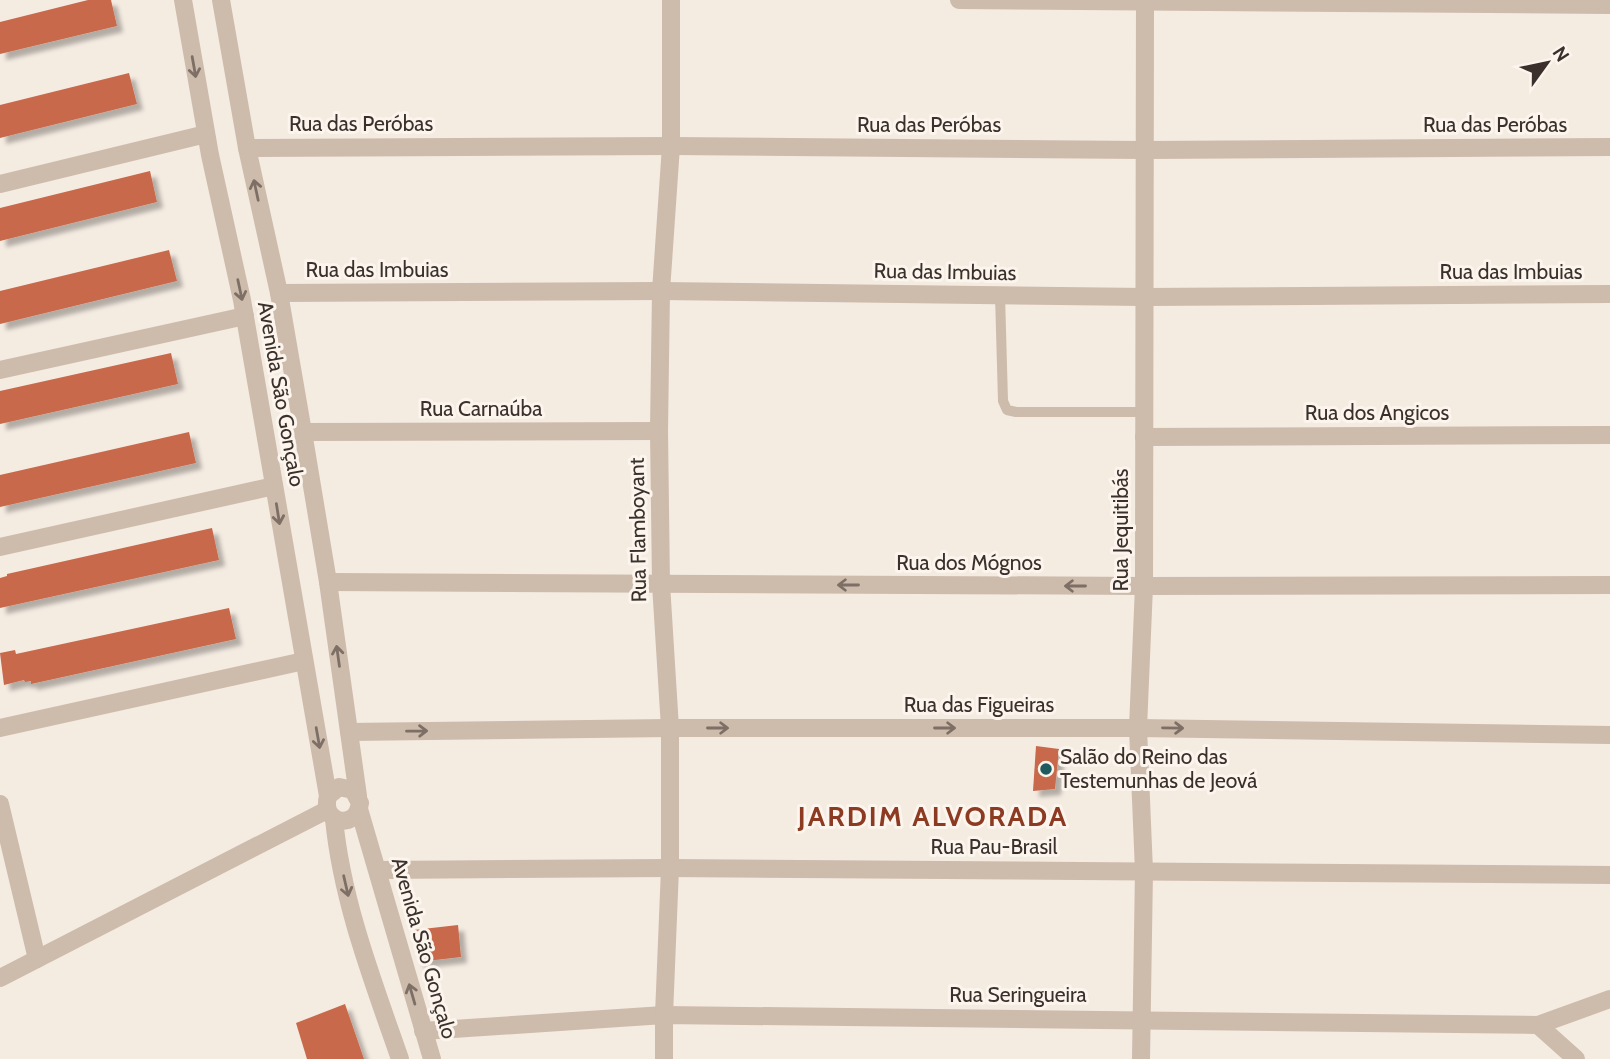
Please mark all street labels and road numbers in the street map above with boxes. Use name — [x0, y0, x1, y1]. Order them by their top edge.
street label: Rua das Peróbas — [289, 111, 433, 136]
street label: Rua das Peróbas — [857, 112, 1001, 137]
street label: Rua das Peróbas — [1423, 112, 1567, 137]
street label: Rua das Imbuias — [306, 257, 449, 282]
street label: Rua das Imbuias — [873, 258, 1017, 285]
street label: Rua das Imbuias — [1440, 259, 1583, 284]
street label: Avenida São Gonçalo — [253, 299, 310, 489]
street label: Rua Carnaúba — [420, 396, 542, 421]
street label: Rua dos Angicos — [1305, 400, 1450, 425]
street label: Rua Flamboyant — [624, 457, 651, 603]
street label: Rua Jequitibás — [1108, 468, 1133, 592]
street label: Rua dos Mógnos — [896, 550, 1042, 575]
street label: Rua das Figueiras — [904, 692, 1055, 717]
street label: Rua Pau-Brasil — [930, 834, 1058, 859]
street label: Avenida São Gonçalo — [387, 854, 462, 1042]
street label: Rua Seringueira — [949, 982, 1087, 1007]

